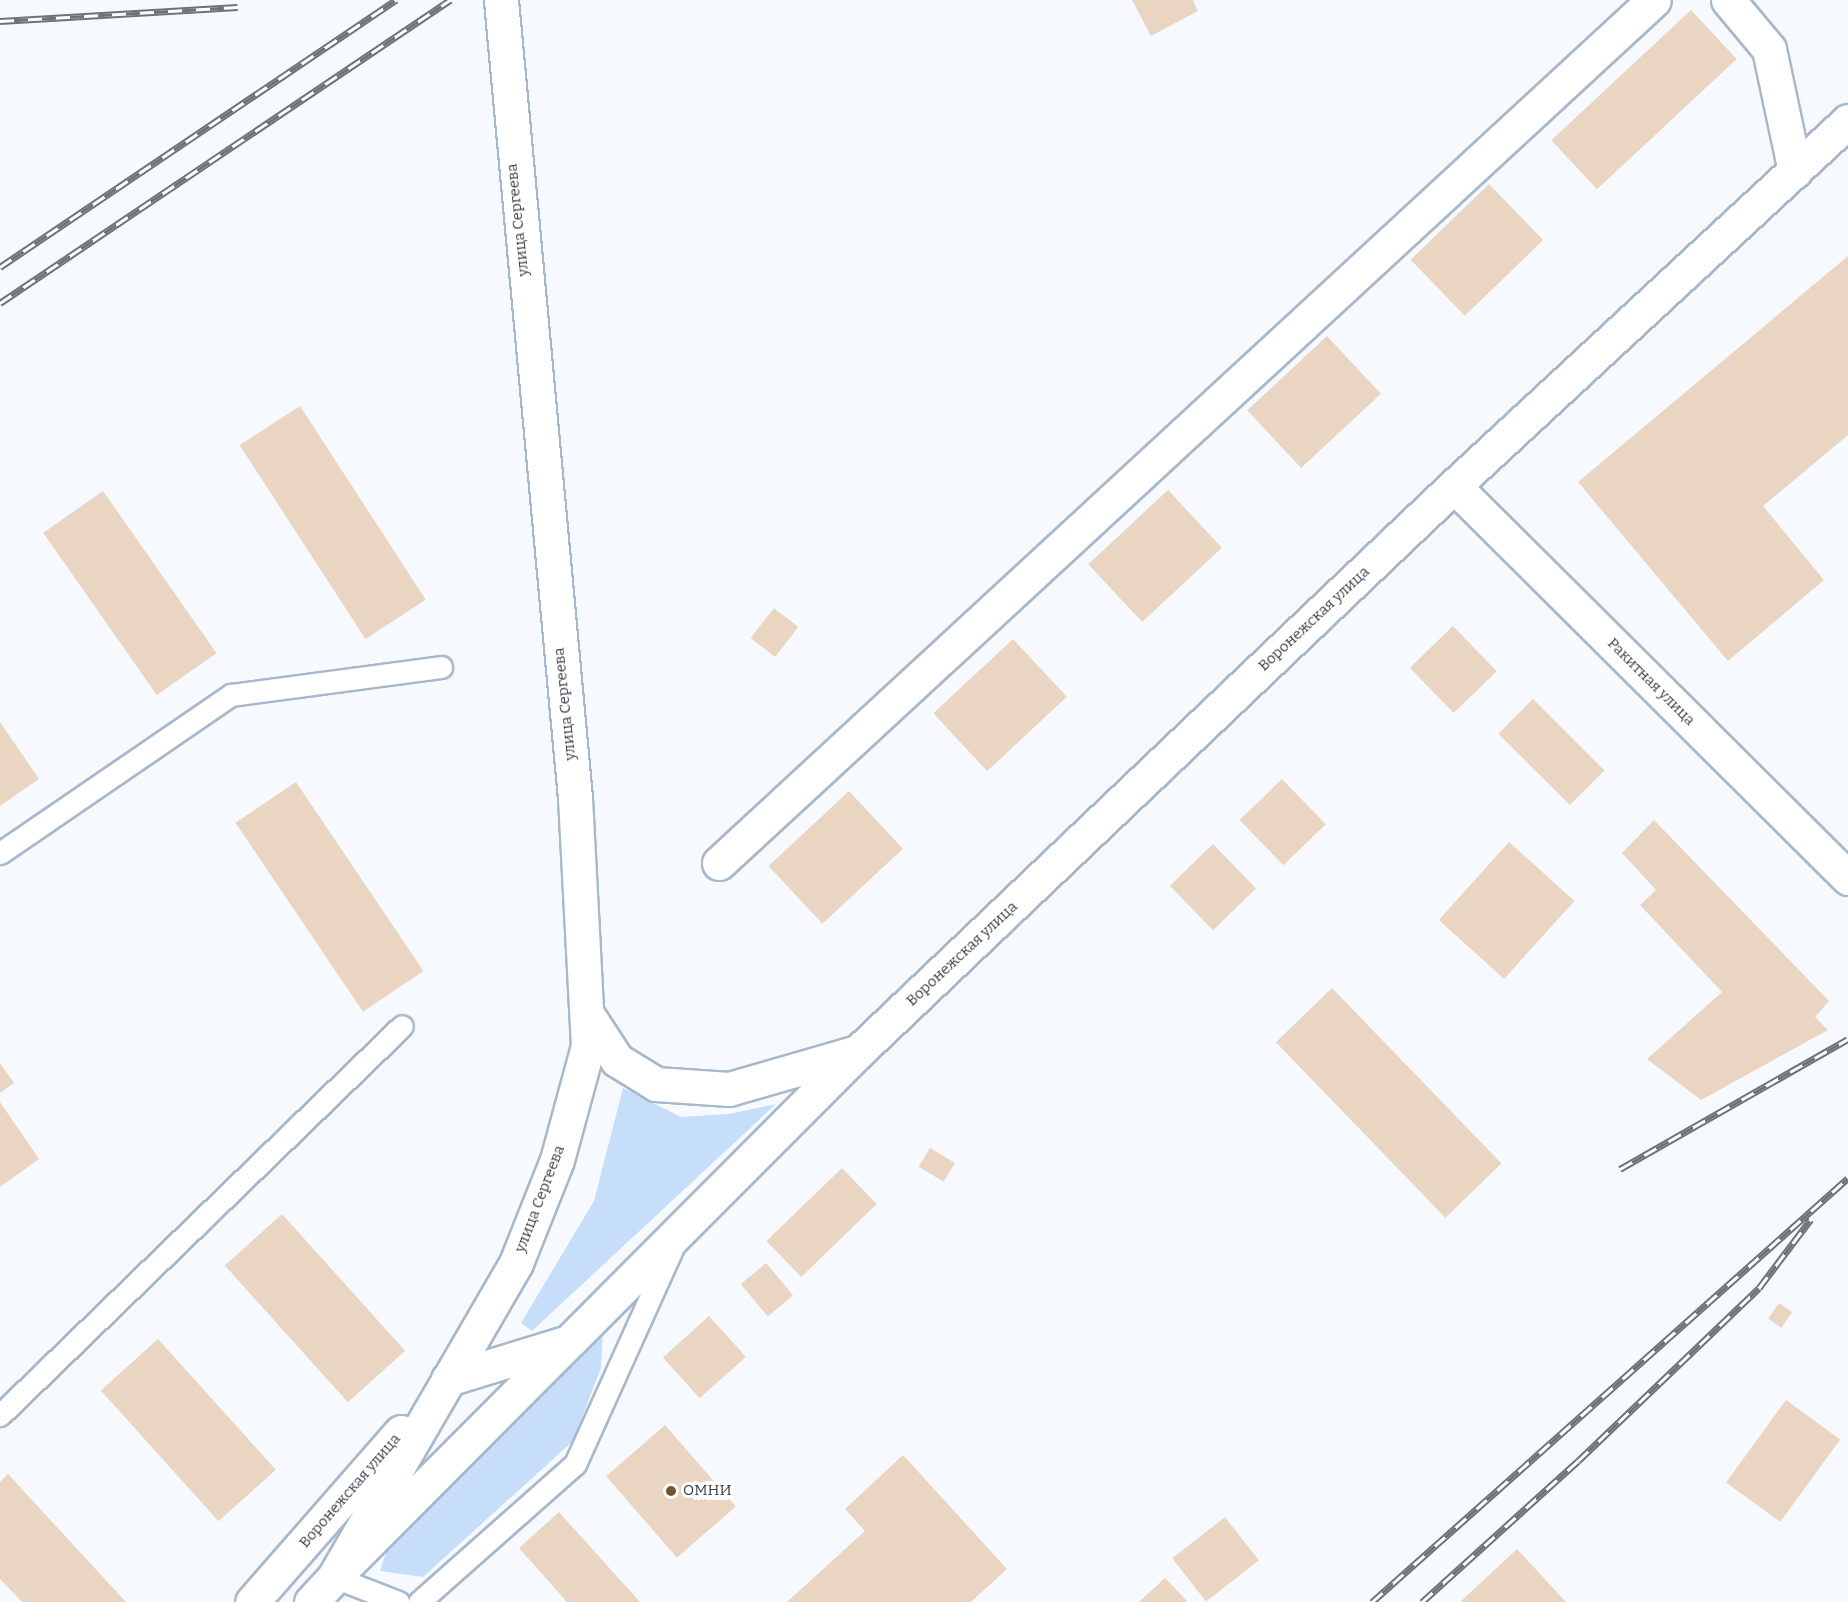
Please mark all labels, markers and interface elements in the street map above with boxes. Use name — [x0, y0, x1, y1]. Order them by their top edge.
street label: улица Сергеева — [503, 163, 533, 277]
street label: Воронежская улица — [1255, 563, 1373, 675]
street label: Ракитная улица — [1604, 635, 1698, 729]
street label: улица Сергеева — [550, 647, 580, 761]
street label: Воронежская улица — [903, 898, 1021, 1010]
street label: улица Сергеева — [511, 1143, 569, 1255]
street label: Воронежская улица — [296, 1430, 404, 1552]
place label: ОМНИ — [683, 1482, 732, 1500]
marker: ОМНИ — [664, 1484, 678, 1498]

